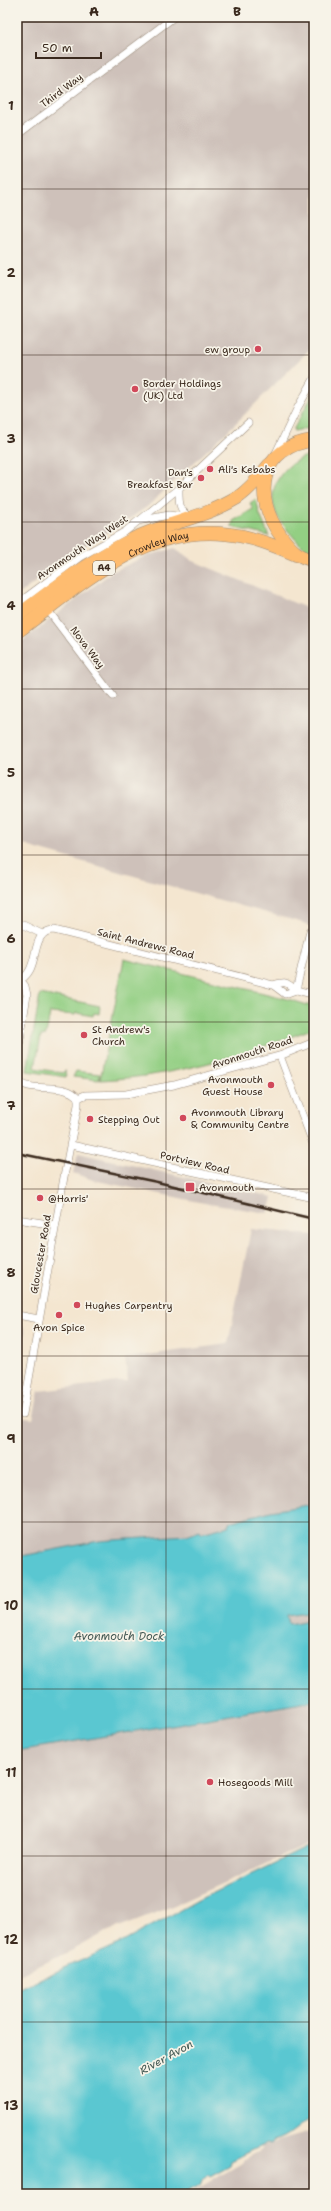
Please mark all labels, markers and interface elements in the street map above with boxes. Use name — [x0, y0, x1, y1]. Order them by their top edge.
text: A — [89, 3, 99, 20]
text: B — [233, 3, 241, 20]
scale bar — [36, 34, 101, 60]
text: 50 m — [42, 40, 72, 56]
street label: Third Way — [38, 70, 85, 111]
text: 1 — [8, 97, 14, 114]
text: 2 — [6, 264, 16, 281]
place label: ew group — [205, 343, 250, 356]
marker: ew group — [253, 344, 263, 354]
place label: Border Holdings (UK) Ltd — [143, 377, 221, 402]
marker: Border Holdings (UK) Ltd — [130, 384, 140, 394]
text: 3 — [6, 430, 16, 447]
place label: Ali's Kebabs — [218, 463, 275, 476]
marker: Ali's Kebabs — [205, 464, 215, 474]
place label: Dan's Breakfast Bar — [127, 466, 193, 491]
marker: Dan's Breakfast Bar — [196, 473, 206, 483]
street label: Avonmouth Way West — [34, 512, 130, 583]
street label: Crowley Way — [126, 528, 190, 560]
road number: A4 — [93, 561, 115, 575]
text: 4 — [6, 597, 16, 614]
street label: Nova Way — [68, 624, 108, 671]
text: 5 — [7, 764, 15, 781]
street label: Saint Andrews Road — [96, 925, 196, 962]
text: 6 — [6, 930, 16, 947]
place label: St Andrew's Church — [92, 1023, 150, 1048]
marker: St Andrew's Church — [79, 1030, 89, 1040]
street label: Avonmouth Road — [210, 1033, 295, 1072]
place label: Avonmouth Guest House — [202, 1073, 263, 1098]
marker: Avonmouth Guest House — [266, 1080, 276, 1090]
text: 7 — [6, 1097, 16, 1114]
place label: Avonmouth Library & Community Centre — [191, 1106, 289, 1131]
place label: Stepping Out — [98, 1113, 160, 1126]
marker: Avonmouth Library & Community Centre — [178, 1113, 188, 1123]
marker: Stepping Out — [85, 1114, 95, 1124]
street label: Portview Road — [159, 1148, 231, 1177]
marker: Avonmouth — [184, 1181, 196, 1193]
place label: Avonmouth — [199, 1181, 254, 1194]
place label: @Harris' — [48, 1192, 88, 1205]
marker: @Harris' — [35, 1193, 45, 1203]
street label: Gloucester Road — [27, 1213, 54, 1295]
text: 8 — [6, 1264, 16, 1281]
place label: Hughes Carpentry — [85, 1299, 173, 1312]
marker: Hughes Carpentry — [72, 1300, 82, 1310]
marker: Avon Spice — [54, 1310, 64, 1320]
place label: Avon Spice — [33, 1321, 85, 1334]
text: 9 — [6, 1430, 16, 1447]
text: 10 — [4, 1597, 18, 1614]
water label: Avonmouth Dock — [74, 1629, 165, 1644]
text: 11 — [5, 1764, 17, 1781]
place label: Hosegoods Mill — [218, 1776, 293, 1789]
marker: Hosegoods Mill — [205, 1777, 215, 1787]
text: 12 — [4, 1931, 18, 1948]
water label: River Avon — [137, 2036, 196, 2078]
text: 13 — [4, 2097, 18, 2114]

